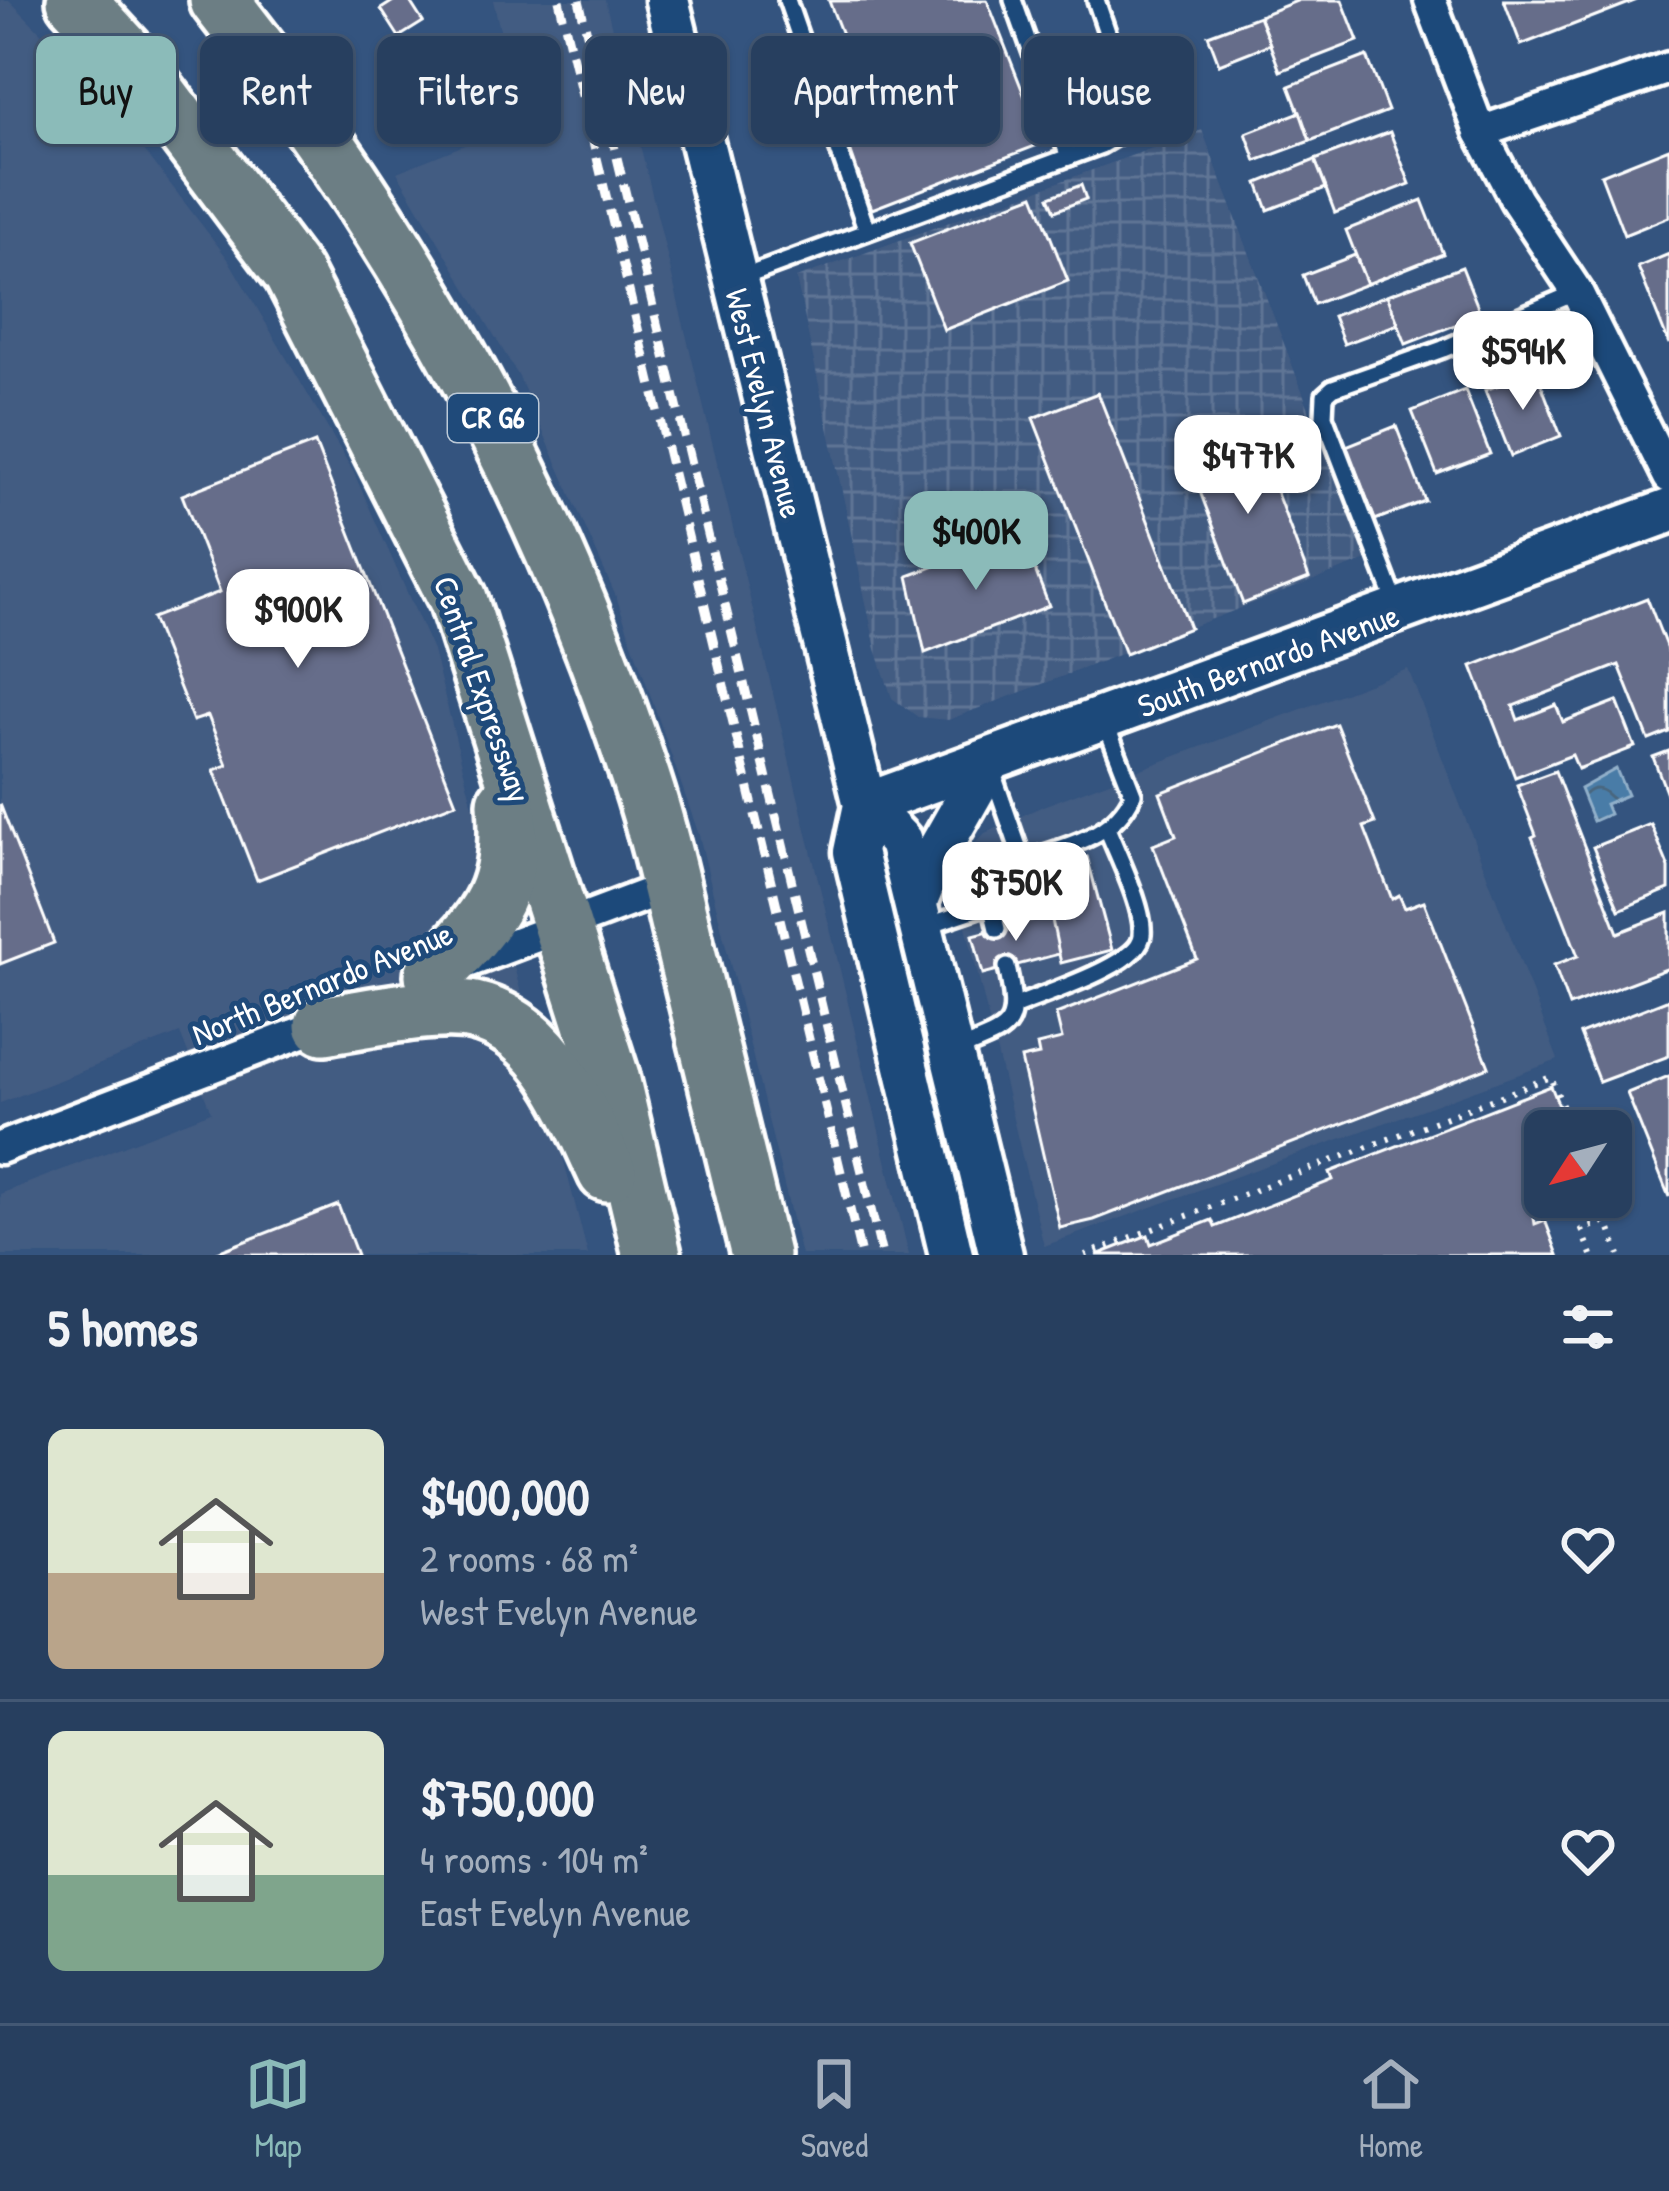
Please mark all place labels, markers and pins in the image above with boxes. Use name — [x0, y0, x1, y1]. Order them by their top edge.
pin: $594K — [1439, 311, 1607, 413]
pin: $477K — [1164, 415, 1332, 517]
pin: $400K — [892, 491, 1060, 593]
pin: $900K — [214, 569, 382, 671]
pin: $750K — [932, 842, 1100, 944]

